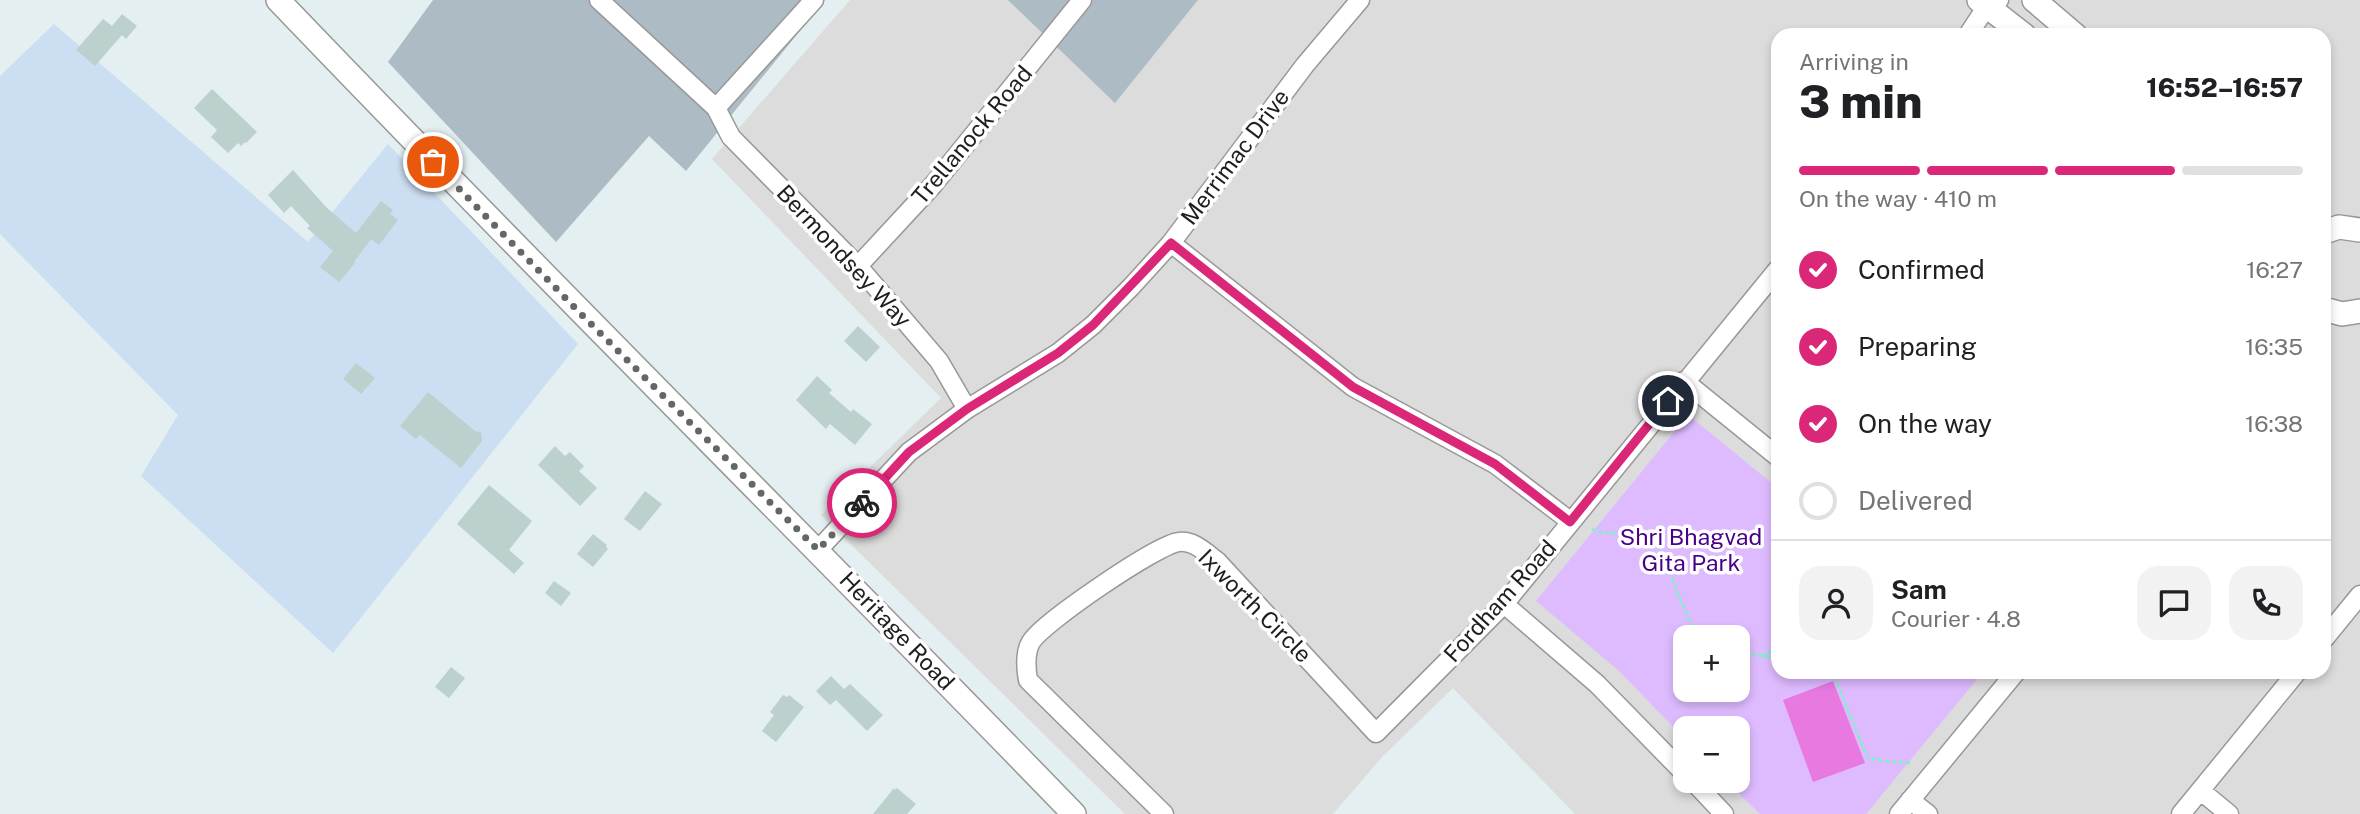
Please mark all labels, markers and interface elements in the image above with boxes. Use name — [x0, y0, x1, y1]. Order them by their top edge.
text: Arriving in — [1799, 48, 1909, 75]
street label: Trellanock Road — [906, 60, 1037, 209]
text: 16:52–16:57 — [2146, 72, 2303, 103]
text: 3 min — [1799, 74, 1923, 128]
street label: Merrimac Drive — [1175, 84, 1294, 230]
pin — [403, 132, 463, 192]
icon: bag — [414, 143, 452, 181]
street label: Bermondsey Way — [771, 179, 917, 332]
text: On the way · 410 m — [1799, 185, 1997, 212]
icon: check — [1799, 251, 1837, 289]
text: Confirmed — [1858, 254, 1985, 285]
text: 16:27 — [2246, 256, 2303, 283]
icon: check — [1799, 328, 1837, 366]
text: Preparing — [1858, 331, 1977, 362]
text: 16:35 — [2245, 333, 2303, 360]
pin — [1638, 371, 1698, 431]
icon: home — [1649, 382, 1687, 420]
icon: check — [1799, 405, 1837, 443]
text: On the way — [1858, 408, 1992, 439]
text: 16:38 — [2245, 410, 2303, 437]
courier — [827, 468, 897, 538]
icon: bike — [843, 484, 881, 522]
text: Delivered — [1858, 485, 1973, 516]
park label: Shri Bhagvad Gita Park — [1620, 523, 1762, 576]
street label: Fordham Road — [1438, 534, 1561, 667]
street label: Ixworth Circle — [1193, 543, 1318, 668]
street label: Heritage Road — [834, 566, 960, 695]
button: person — [1799, 566, 1873, 640]
button: chat — [2137, 566, 2211, 640]
button: phone — [2229, 566, 2303, 640]
text: Sam — [1891, 574, 1947, 605]
text: Courier · 4.8 — [1891, 605, 2021, 632]
map controls — [1673, 625, 1750, 793]
button: + — [1673, 625, 1750, 702]
button: − — [1673, 716, 1750, 793]

